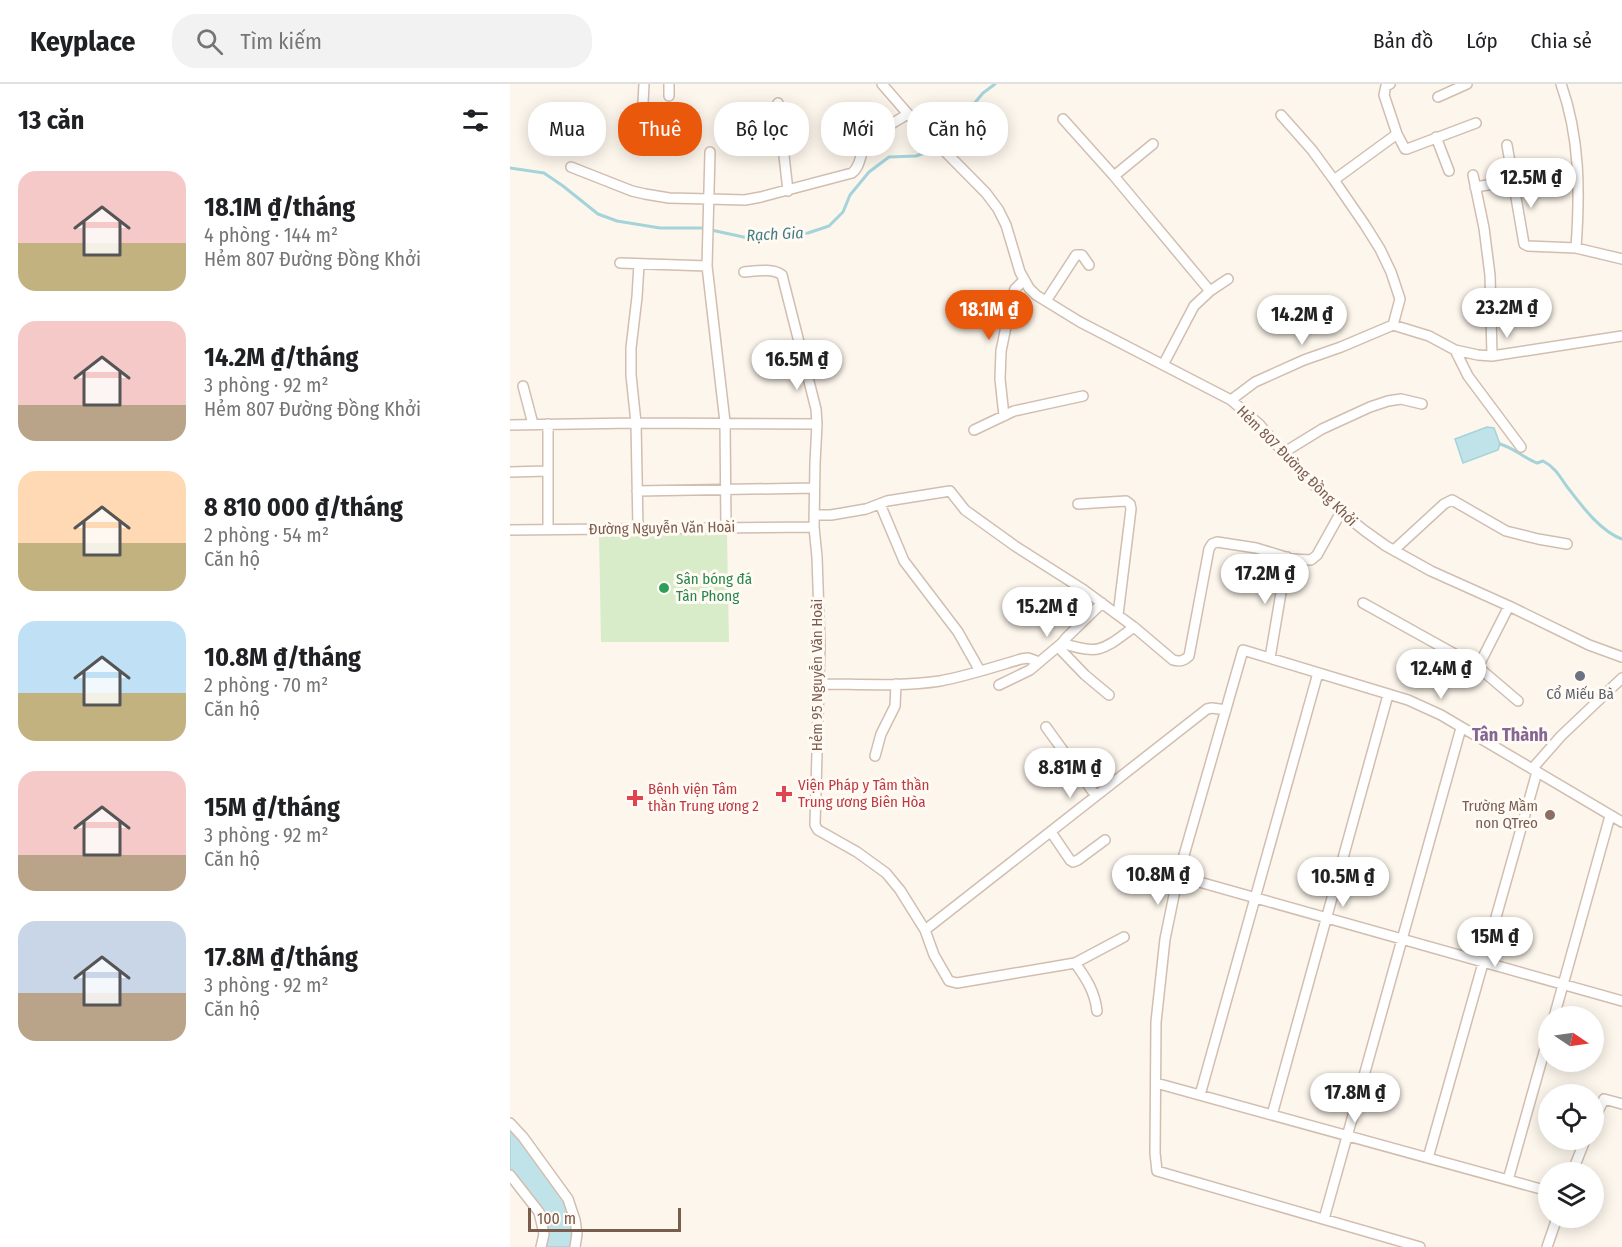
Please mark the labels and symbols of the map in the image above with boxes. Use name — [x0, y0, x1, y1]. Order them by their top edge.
pin: 12.5M ₫ — [1476, 158, 1586, 209]
water label: Rạch Gia — [746, 223, 804, 245]
pin: 23.2M ₫ — [1452, 288, 1562, 339]
pin: 18.1M ₫ — [934, 290, 1044, 341]
pin: 14.2M ₫ — [1247, 295, 1357, 346]
pin: 16.5M ₫ — [742, 340, 852, 391]
street label: Hẻm 807 Đường Đồng Khởi — [1233, 402, 1361, 530]
street label: Đường Nguyễn Văn Hoài — [589, 518, 735, 538]
pin: 17.2M ₫ — [1210, 554, 1320, 605]
place label: Sân bóng đá Tân Phong — [676, 570, 752, 605]
marker: Sân bóng đá Tân Phong — [657, 581, 671, 595]
pin: 15.2M ₫ — [992, 587, 1102, 638]
street label: Hẻm 95 Nguyễn Văn Hoài — [808, 599, 826, 751]
pin: 12.4M ₫ — [1386, 649, 1496, 700]
marker: Cổ Miếu Bà — [1573, 669, 1587, 683]
place label: Cổ Miếu Bà — [1546, 685, 1614, 703]
district label: Tân Thành — [1472, 724, 1548, 746]
pin: 8.81M ₫ — [1015, 748, 1125, 799]
place label: Viện Pháp y Tâm thần Trung ương Biên Hòa — [798, 776, 929, 811]
place label: Bệnh viện Tâm thần Trung ương 2 — [648, 780, 759, 815]
marker: Viện Pháp y Tâm thần Trung ương Biên Hòa — [775, 785, 793, 803]
marker: Bệnh viện Tâm thần Trung ương 2 — [626, 789, 644, 807]
place label: Trường Mầm non QTreo — [1462, 797, 1538, 832]
marker: Trường Mầm non QTreo — [1543, 808, 1557, 822]
pin: 10.8M ₫ — [1103, 855, 1213, 906]
pin: 10.5M ₫ — [1288, 857, 1398, 908]
pin: 15M ₫ — [1453, 917, 1537, 968]
north arrow — [1538, 1006, 1604, 1072]
pin: 17.8M ₫ — [1300, 1073, 1410, 1124]
scale bar — [528, 1205, 681, 1232]

